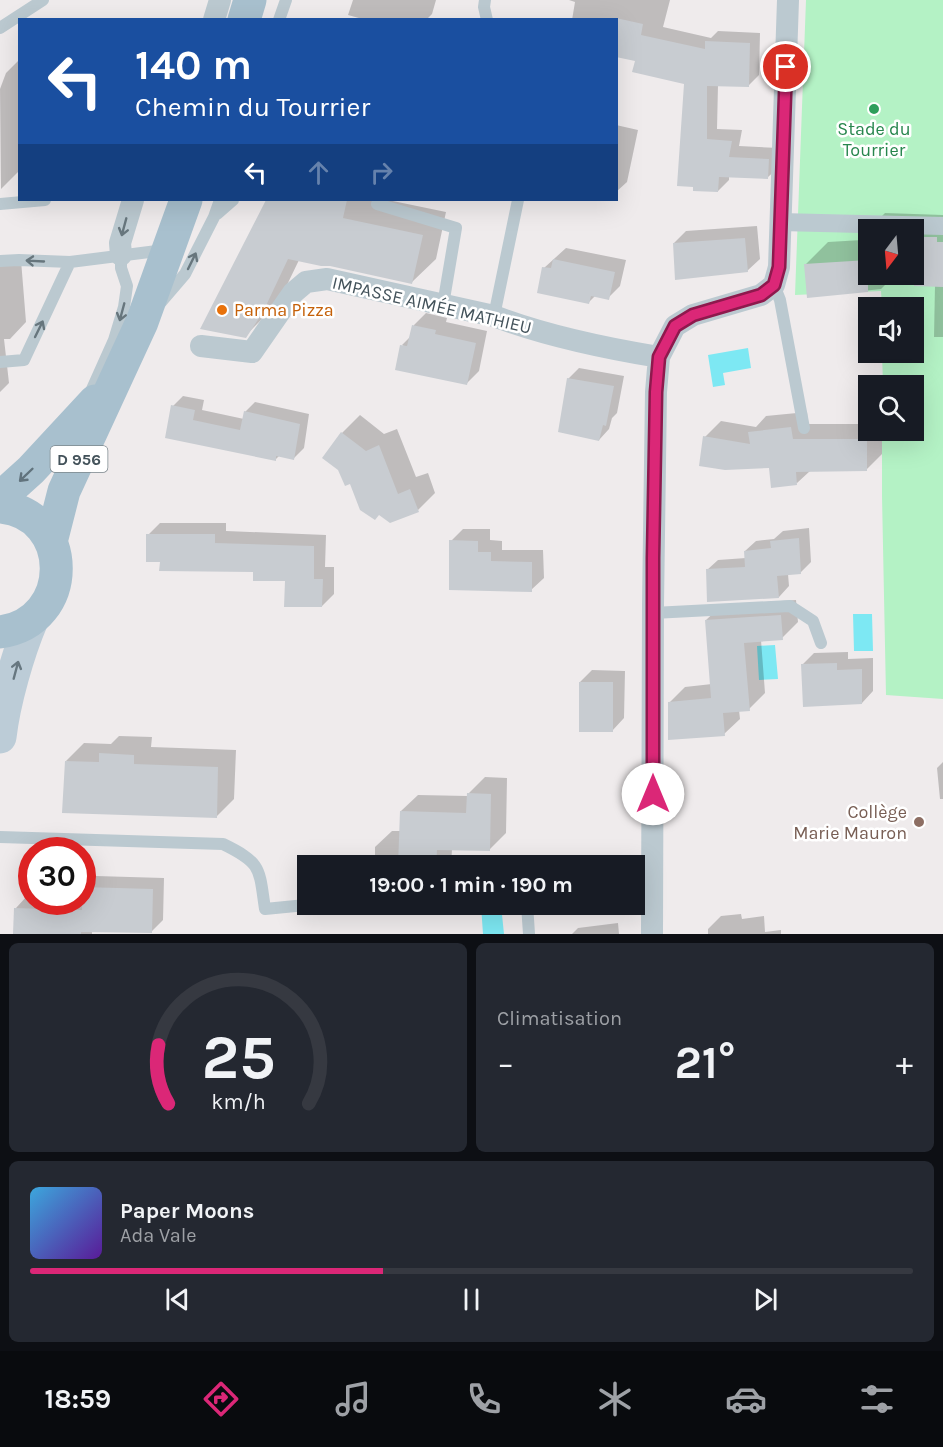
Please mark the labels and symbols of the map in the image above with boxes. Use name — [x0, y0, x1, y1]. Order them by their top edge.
pin — [760, 41, 811, 92]
marker: Stade du Tourrier — [867, 102, 881, 116]
place label: Stade du Tourrier — [837, 118, 911, 161]
one-way arrow — [118, 217, 129, 236]
north arrow — [858, 219, 924, 285]
one-way arrow — [187, 253, 198, 271]
one-way arrow — [26, 255, 46, 266]
street label: IMPASSE AIMÉE MATHIEU — [330, 270, 534, 339]
place label: Parma Pizza — [234, 299, 334, 321]
one-way arrow — [116, 302, 127, 321]
marker: Parma Pizza — [215, 303, 229, 317]
one-way arrow — [33, 320, 45, 338]
road number: D 956 — [50, 446, 107, 472]
one-way arrow — [18, 468, 33, 483]
one-way arrow — [10, 661, 22, 680]
position arrow — [621, 762, 685, 826]
place label: Collège Marie Mauron — [793, 801, 907, 844]
marker: Collège Marie Mauron — [912, 815, 926, 829]
speed limit sign: 30 — [18, 837, 96, 915]

